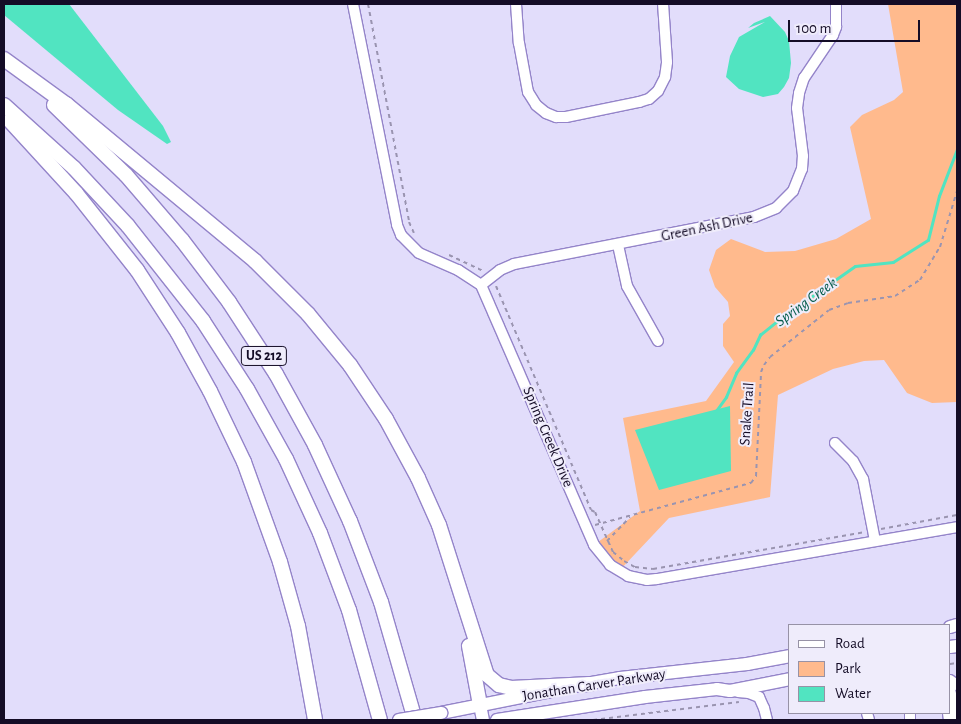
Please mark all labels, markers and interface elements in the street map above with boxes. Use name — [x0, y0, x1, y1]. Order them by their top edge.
scale bar — [791, 10, 924, 42]
text: 100 m — [796, 21, 831, 36]
street label: Green Ash Drive — [660, 209, 754, 245]
water label: Spring Creek — [771, 273, 841, 331]
road number: US 212 — [240, 344, 288, 368]
street label: Snake Trail — [736, 382, 758, 446]
street label: Spring Creek Drive — [519, 384, 577, 490]
legend — [788, 624, 951, 714]
text: Road — [835, 636, 865, 651]
text: Park — [835, 661, 861, 676]
street label: Jonathan Carver Parkway — [521, 665, 667, 705]
text: Water — [835, 686, 871, 701]

